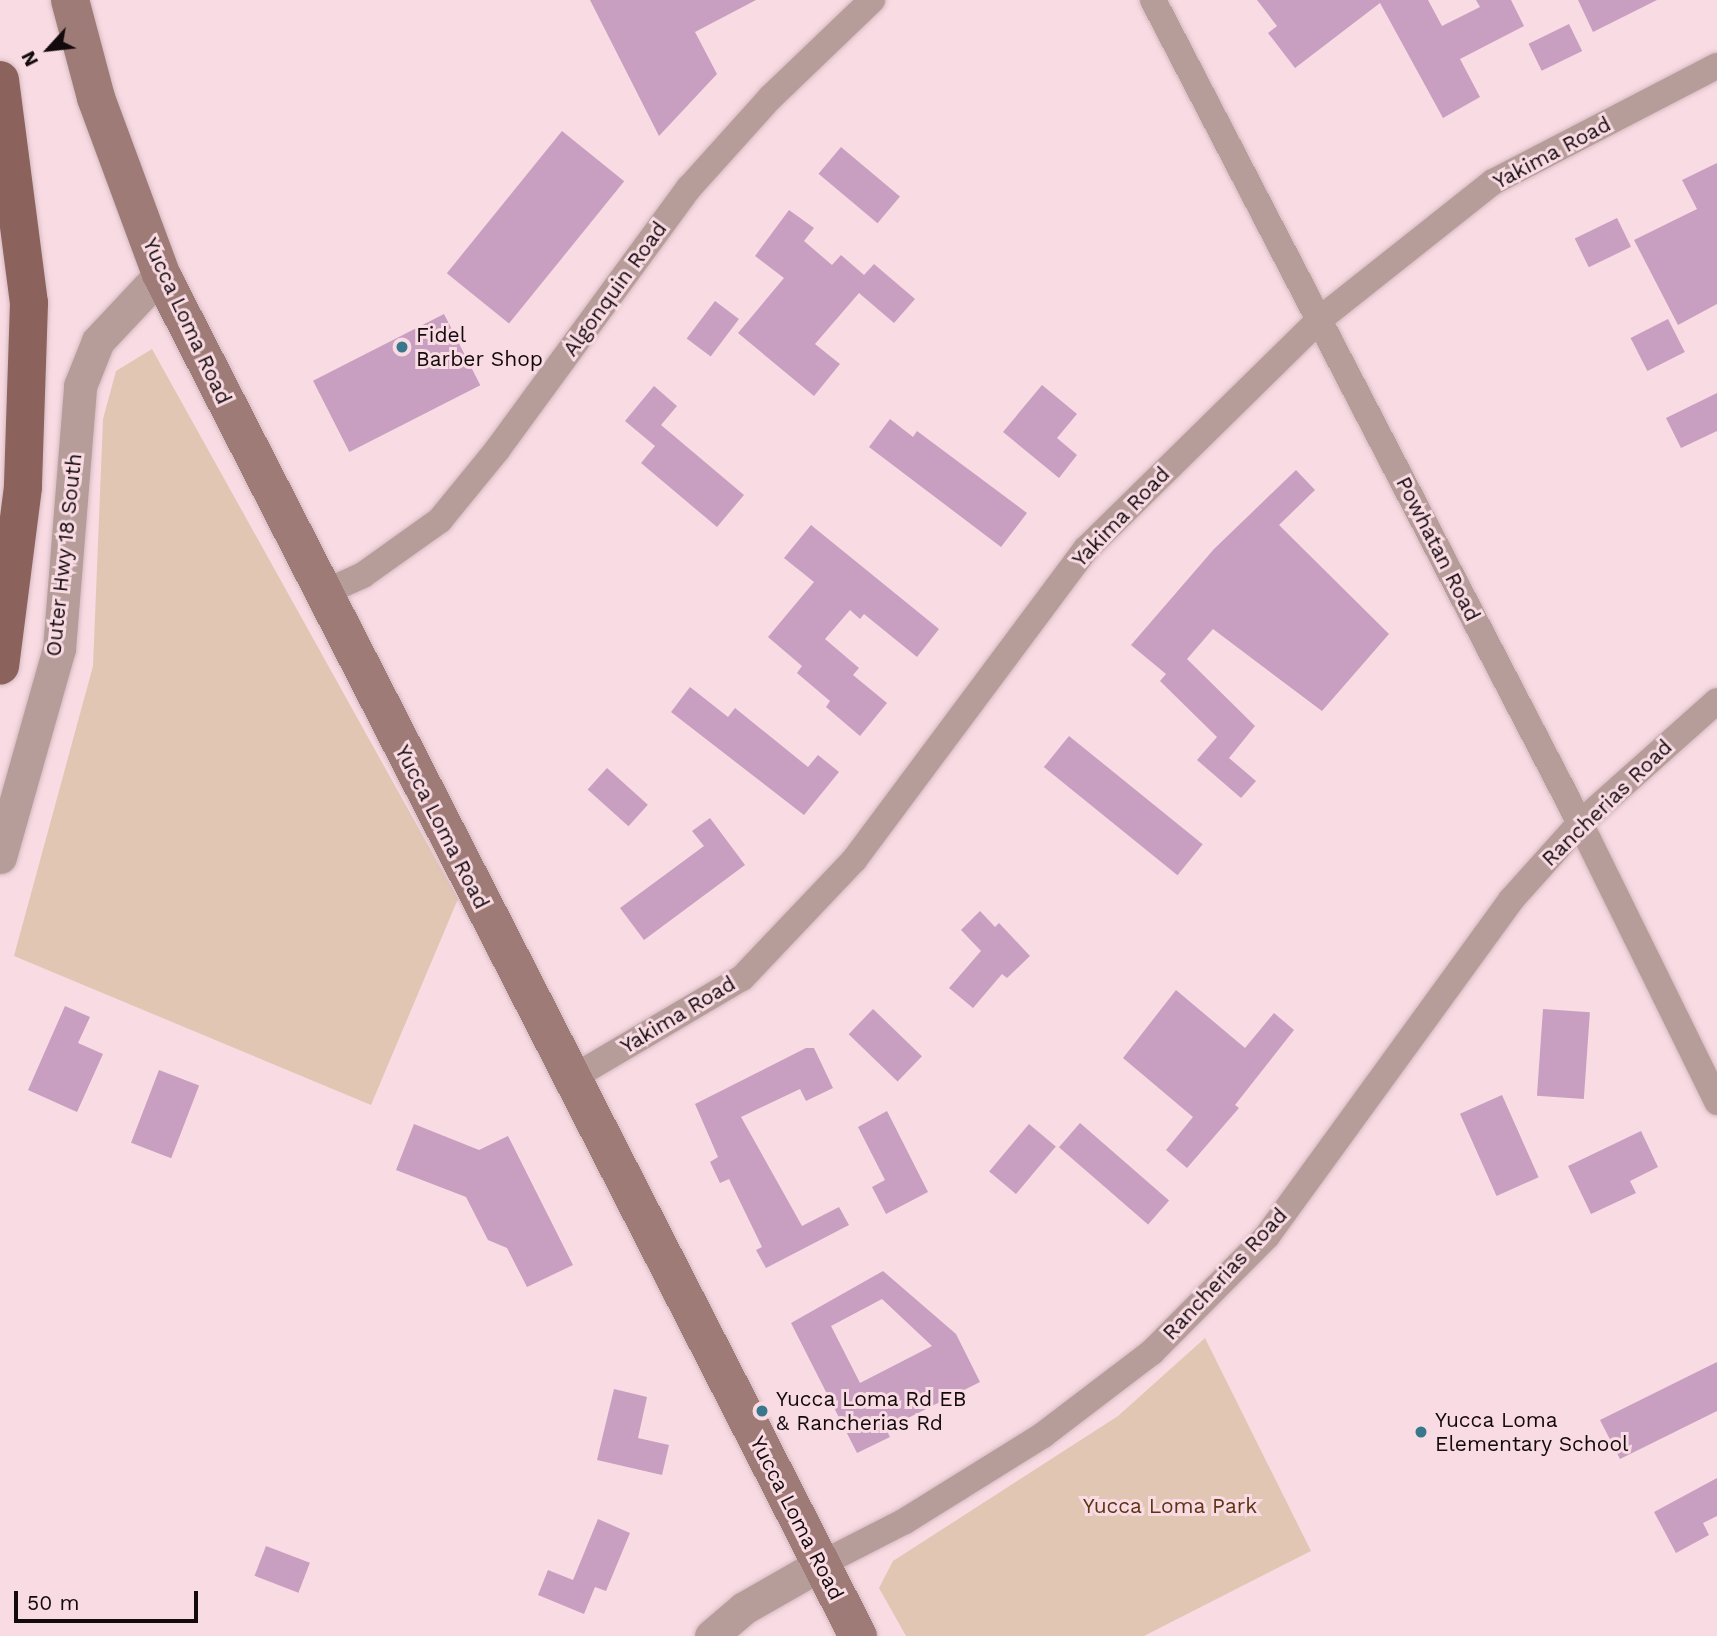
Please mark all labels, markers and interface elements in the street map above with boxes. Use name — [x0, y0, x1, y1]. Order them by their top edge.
north arrow — [14, 14, 84, 84]
text: N — [16, 47, 43, 70]
street label: Yakima Road — [1489, 111, 1615, 195]
street label: Algonquin Road — [558, 217, 672, 361]
street label: Yucca Loma Road — [137, 233, 237, 409]
place label: Fidel Barber Shop — [416, 322, 543, 372]
marker: Fidel Barber Shop — [394, 339, 410, 355]
street label: Outer Hwy 18 South — [41, 452, 87, 658]
street label: Yakima Road — [1067, 462, 1175, 572]
street label: Powhatan Road — [1391, 472, 1485, 626]
street label: Rancherias Road — [1537, 734, 1677, 872]
street label: Yucca Loma Road — [390, 740, 494, 914]
street label: Yakima Road — [616, 971, 740, 1059]
street label: Rancherias Road — [1157, 1203, 1293, 1345]
place label: Yucca Loma Rd EB & Rancherias Rd — [776, 1386, 967, 1436]
marker: Yucca Loma Rd EB & Rancherias Rd — [754, 1403, 770, 1419]
place label: Yucca Loma Elementary School — [1435, 1407, 1629, 1457]
marker: Yucca Loma Elementary School — [1413, 1424, 1429, 1440]
street label: Yucca Loma Road — [745, 1431, 849, 1605]
park label: Yucca Loma Park — [1082, 1493, 1258, 1519]
scale bar — [18, 1576, 201, 1620]
text: 50 m — [27, 1590, 79, 1615]

